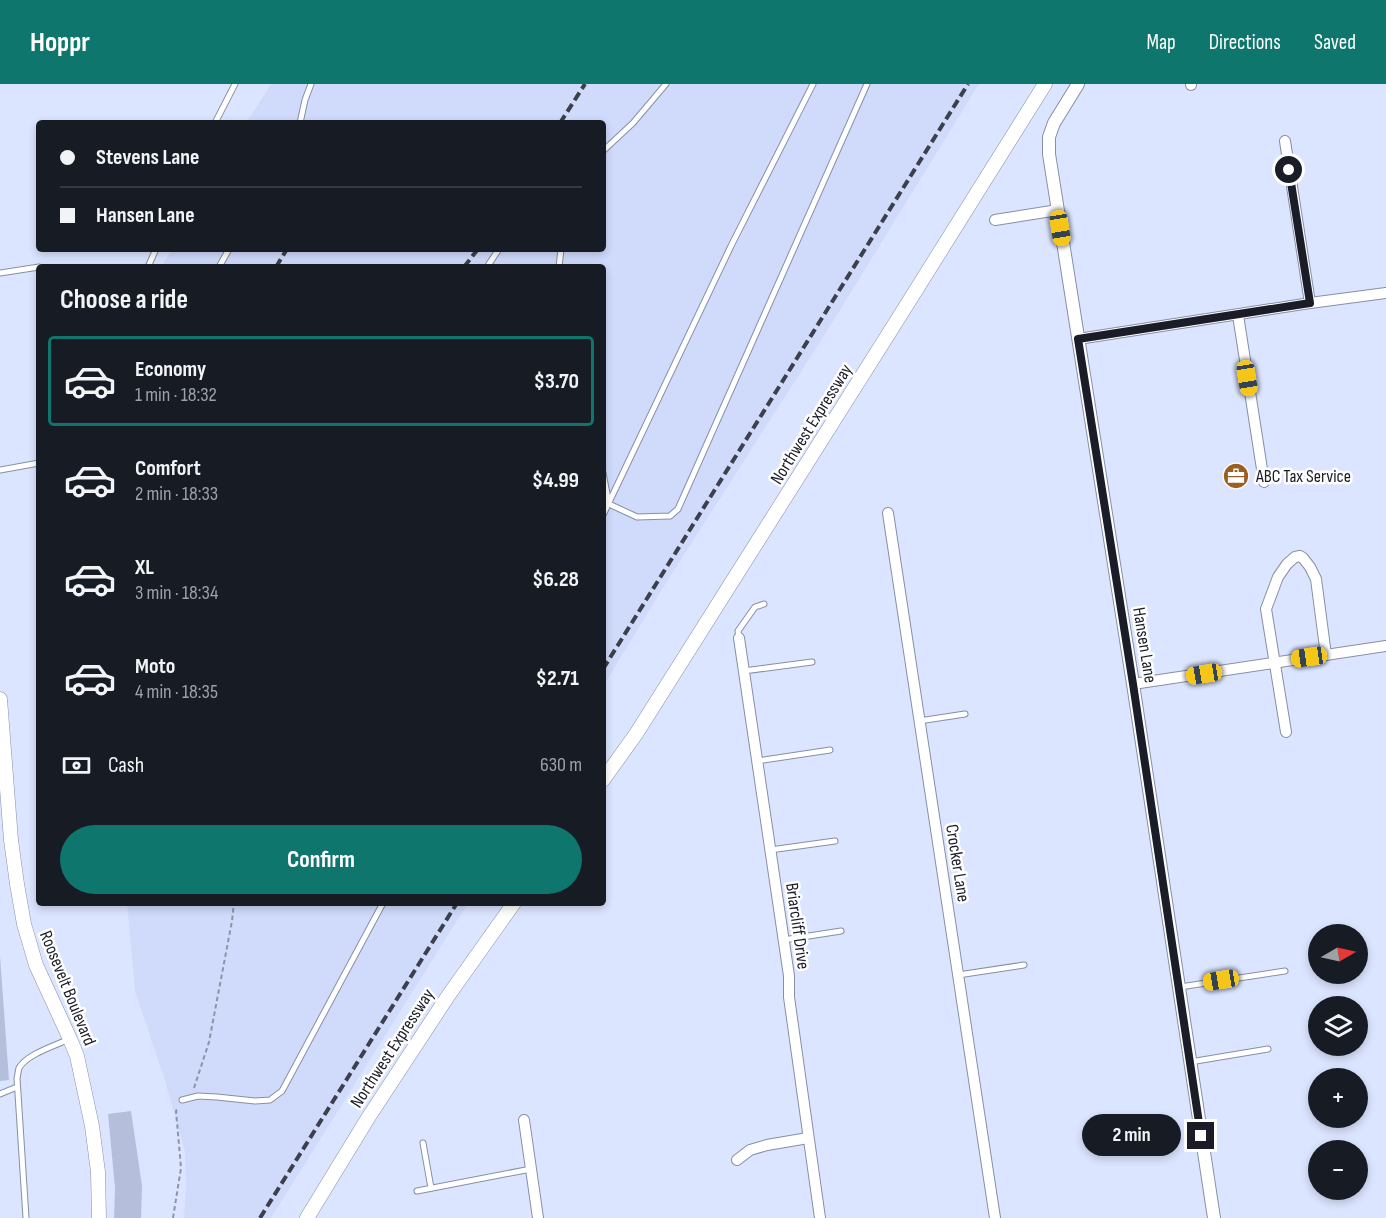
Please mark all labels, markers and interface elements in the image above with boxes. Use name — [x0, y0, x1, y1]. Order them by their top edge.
text: Hoppr — [30, 26, 90, 59]
text: Map — [1146, 30, 1176, 55]
text: Directions — [1209, 30, 1281, 55]
text: Saved — [1314, 30, 1356, 55]
text: Stevens Lane — [96, 144, 199, 171]
route start — [1275, 156, 1302, 183]
text: Hansen Lane — [96, 202, 195, 229]
car — [1048, 209, 1072, 247]
text: Choose a ride — [60, 284, 188, 316]
icon: car — [63, 354, 117, 408]
text: Economy — [135, 356, 206, 383]
car — [1235, 359, 1259, 397]
street label: Northwest Expressway — [766, 360, 857, 488]
text: $3.70 — [534, 368, 579, 395]
text: 1 min · 18:32 — [135, 383, 217, 407]
icon: car — [63, 453, 117, 507]
text: Comfort — [135, 455, 201, 482]
office icon: ABC Tax Service — [1221, 461, 1251, 491]
place label: ABC Tax Service — [1255, 466, 1351, 487]
text: $4.99 — [532, 467, 579, 494]
text: 2 min · 18:33 — [135, 482, 218, 506]
icon: car — [63, 552, 117, 606]
text: XL — [135, 554, 154, 581]
text: $6.28 — [532, 566, 579, 593]
text: 3 min · 18:34 — [135, 581, 218, 605]
street label: Hansen Lane — [1128, 606, 1161, 685]
car — [1290, 646, 1328, 668]
icon: car — [63, 651, 117, 705]
text: Moto — [135, 653, 175, 680]
car — [1185, 662, 1223, 686]
text: $2.71 — [536, 665, 579, 692]
text: 4 min · 18:35 — [135, 680, 218, 704]
icon: cash — [60, 749, 93, 782]
text: Cash — [108, 752, 144, 779]
text: 630 m — [540, 753, 582, 777]
street label: Crocker Lane — [941, 823, 974, 904]
button: Confirm — [60, 825, 582, 894]
street label: Briarcliff Drive — [781, 881, 814, 971]
north arrow — [1308, 924, 1368, 984]
map controls — [1308, 924, 1368, 1200]
street label: Roosevelt Boulevard — [35, 928, 100, 1049]
car — [1202, 968, 1240, 992]
street label: Northwest Expressway — [346, 985, 439, 1112]
button: layers — [1308, 996, 1368, 1056]
button: + — [1308, 1068, 1368, 1128]
callout: 2 min — [1081, 1115, 1180, 1157]
route end — [1187, 1122, 1214, 1149]
text: 2 min — [1112, 1123, 1151, 1147]
button: − — [1308, 1140, 1368, 1200]

